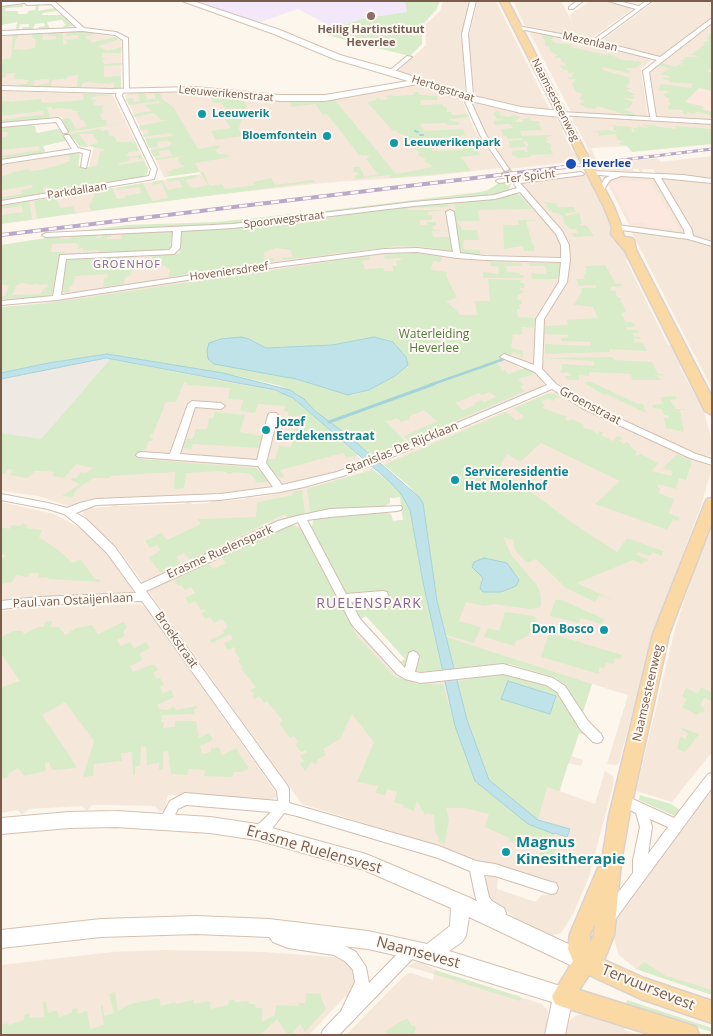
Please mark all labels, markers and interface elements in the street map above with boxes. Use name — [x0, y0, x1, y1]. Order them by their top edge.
marker: Heilig Hartinstituut Heverlee — [365, 10, 377, 22]
place label: Heilig Hartinstituut Heverlee — [317, 23, 425, 49]
street label: Mezenlaan — [561, 29, 619, 55]
street label: Naamsesteenweg — [528, 56, 582, 144]
street label: Hertogstraat — [410, 73, 476, 105]
street label: Leeuwerikenstraat — [178, 83, 274, 105]
place label: Leeuwerik — [212, 107, 270, 121]
marker: Leeuwerik — [196, 108, 208, 120]
place label: Bloemfontein — [242, 129, 317, 143]
marker: Bloemfontein — [321, 130, 333, 142]
place label: Leeuwerikenpark — [404, 136, 501, 150]
marker: Leeuwerikenpark — [388, 137, 400, 149]
marker: Heverlee — [564, 157, 578, 171]
place label: Heverlee — [582, 157, 631, 171]
street label: Ter Spicht — [504, 167, 556, 187]
street label: Parkdallaan — [46, 180, 108, 202]
street label: Spoorwegstraat — [243, 209, 325, 231]
district label: GROENHOF — [92, 258, 162, 272]
street label: Hoveniersdreef — [189, 260, 269, 284]
park label: Waterleiding Heverlee — [399, 328, 469, 356]
street label: Groenstraat — [557, 384, 623, 428]
place label: Jozef Eerdekensstraat — [276, 416, 375, 444]
street label: Stanislas De Rijcklaan — [344, 419, 460, 477]
marker: Jozef Eerdekensstraat — [260, 424, 272, 436]
place label: Serviceresidentie Het Molenhof — [465, 466, 569, 494]
marker: Serviceresidentie Het Molenhof — [449, 474, 461, 486]
street label: Erasme Ruelenspark — [165, 522, 275, 582]
street label: Paul van Ostaijenlaan — [13, 591, 133, 611]
district label: RUELENSPARK — [315, 596, 423, 612]
street label: Broekstraat — [151, 609, 201, 671]
place label: Don Bosco — [532, 623, 594, 637]
marker: Don Bosco — [598, 624, 610, 636]
street label: Naamsesteenweg — [630, 643, 666, 743]
street label: Erasme Ruelensvest — [244, 822, 384, 878]
place label: Magnus Kinesitherapie — [516, 834, 625, 869]
marker: Magnus Kinesitherapie — [500, 846, 512, 858]
street label: Naamsevest — [374, 933, 462, 973]
street label: Tervuursevest — [599, 961, 697, 1015]

